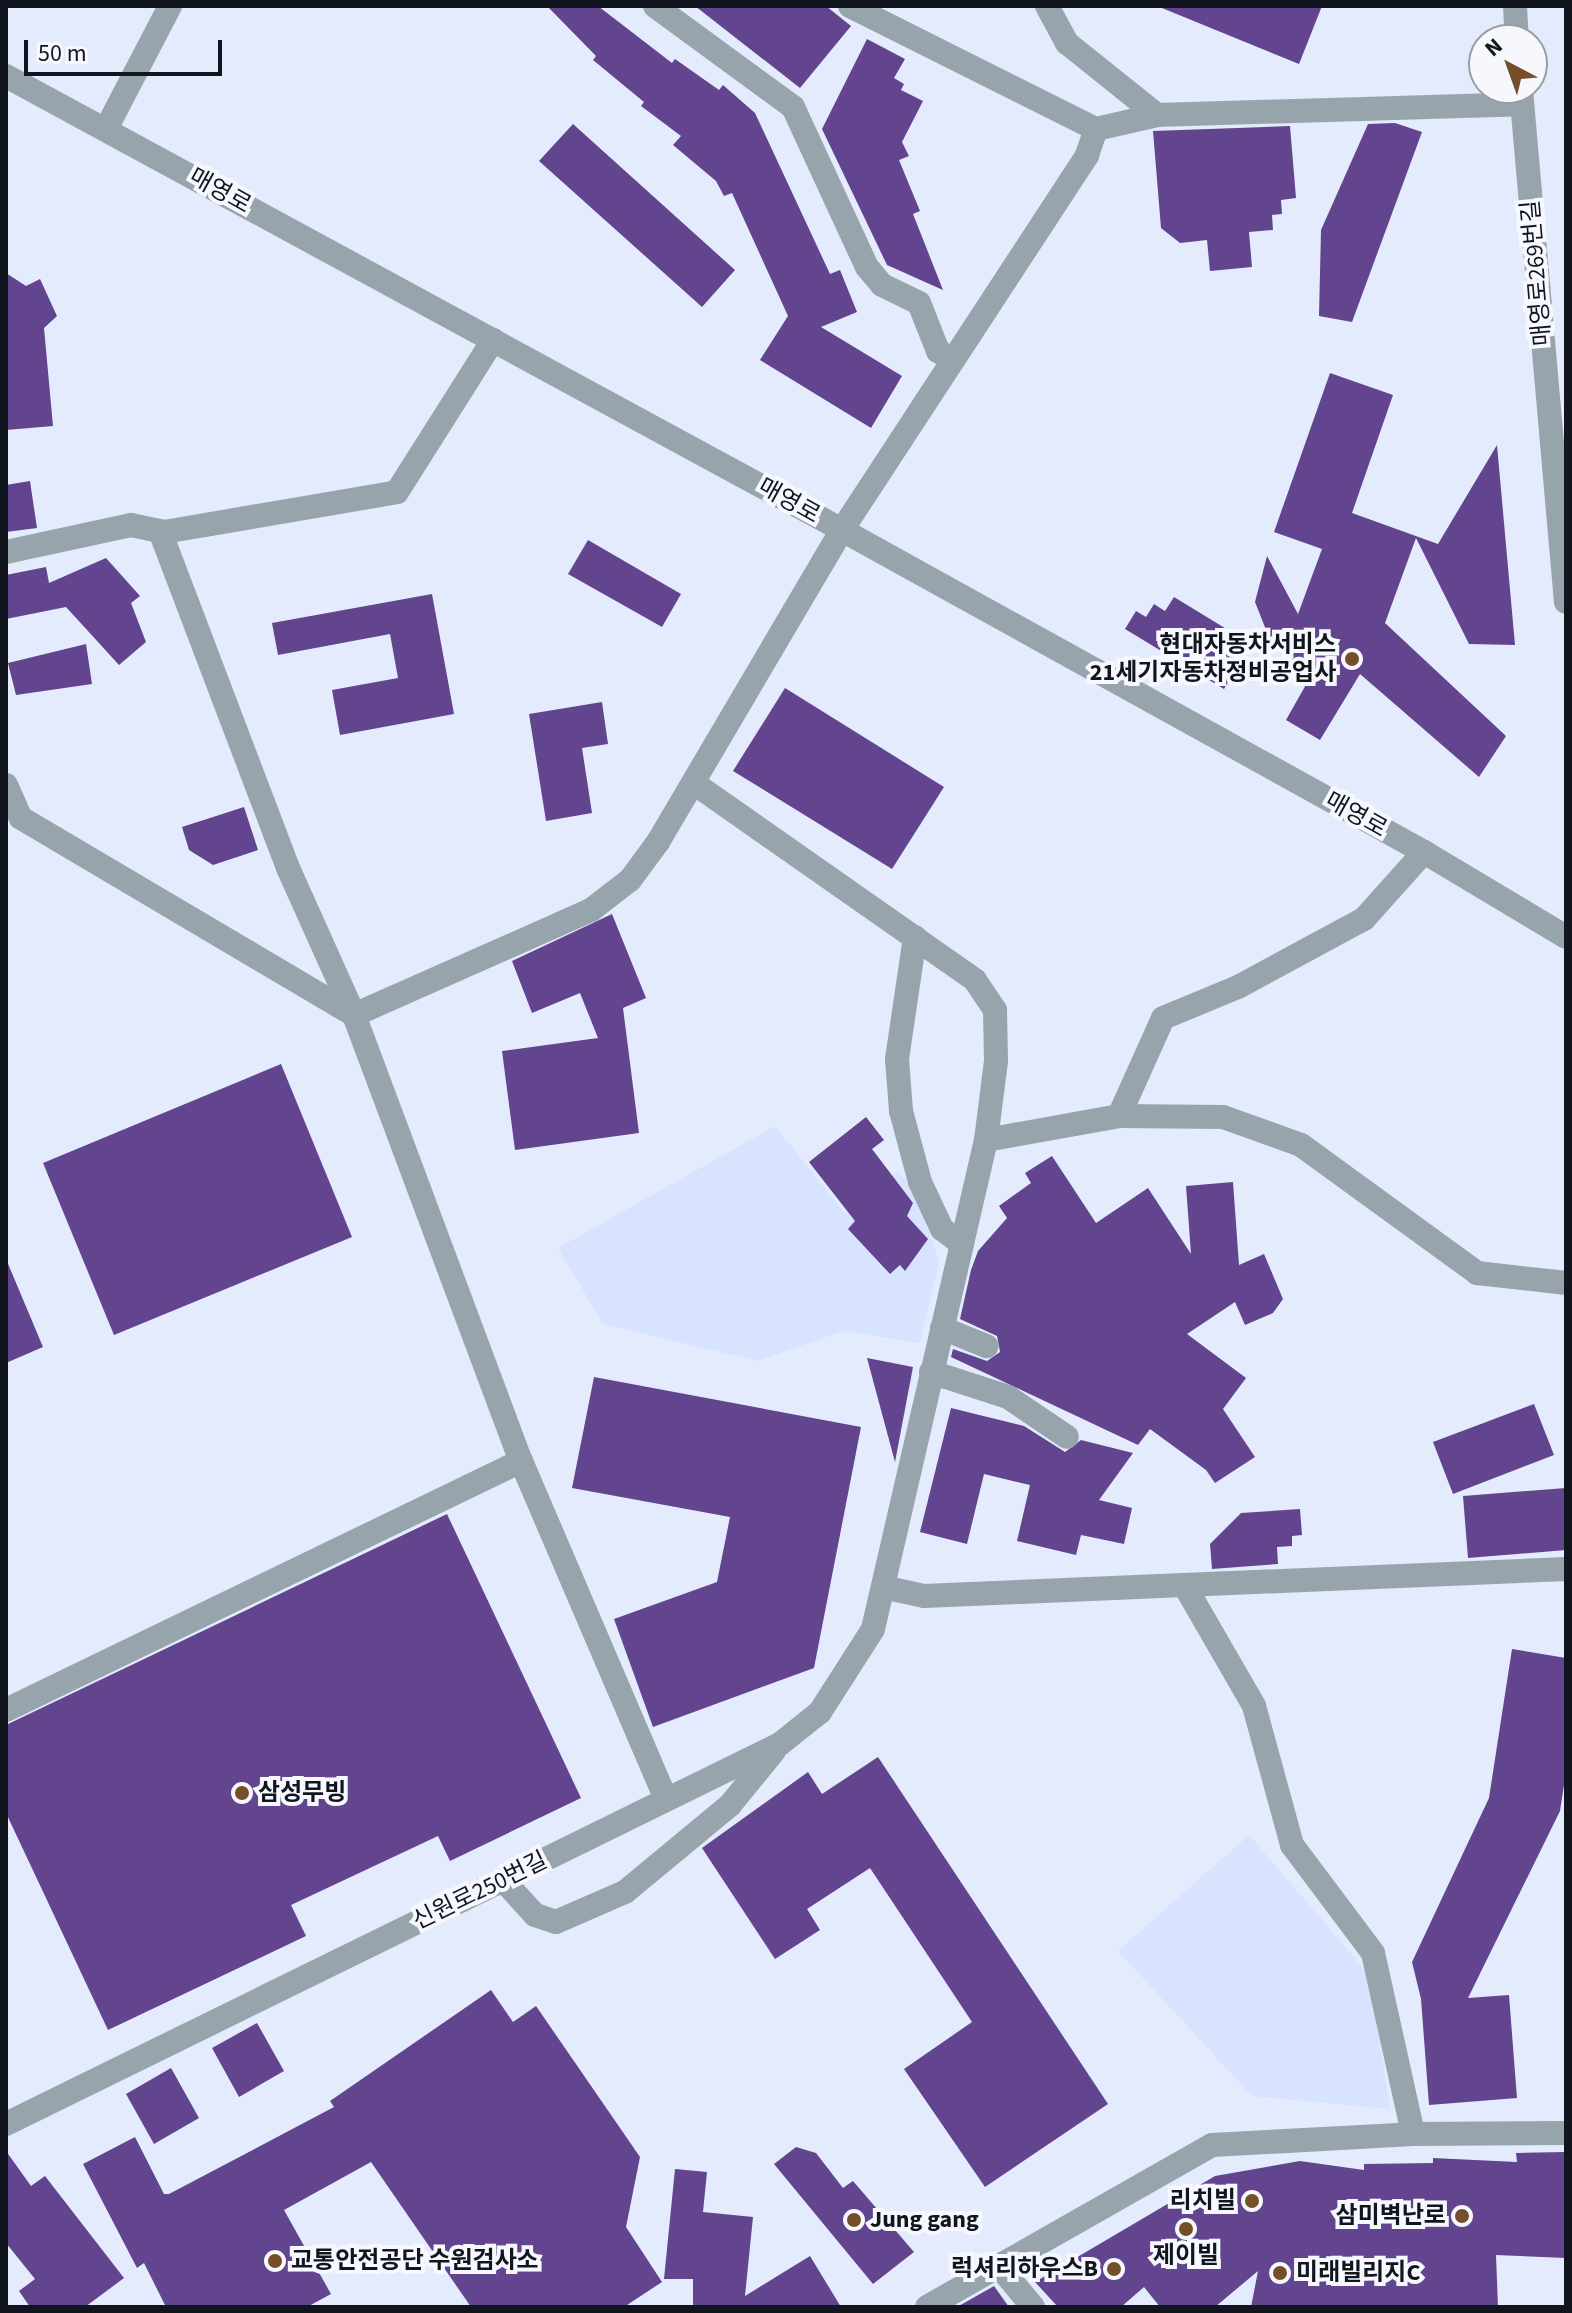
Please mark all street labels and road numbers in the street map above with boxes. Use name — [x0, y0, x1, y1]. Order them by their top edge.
street label: 매영로 — [184, 162, 256, 220]
street label: 매영로269번길 — [1516, 199, 1558, 347]
street label: 매영로 — [753, 472, 825, 530]
street label: 매영로 — [1320, 786, 1392, 844]
street label: 신원로250번길 — [408, 1846, 552, 1936]

